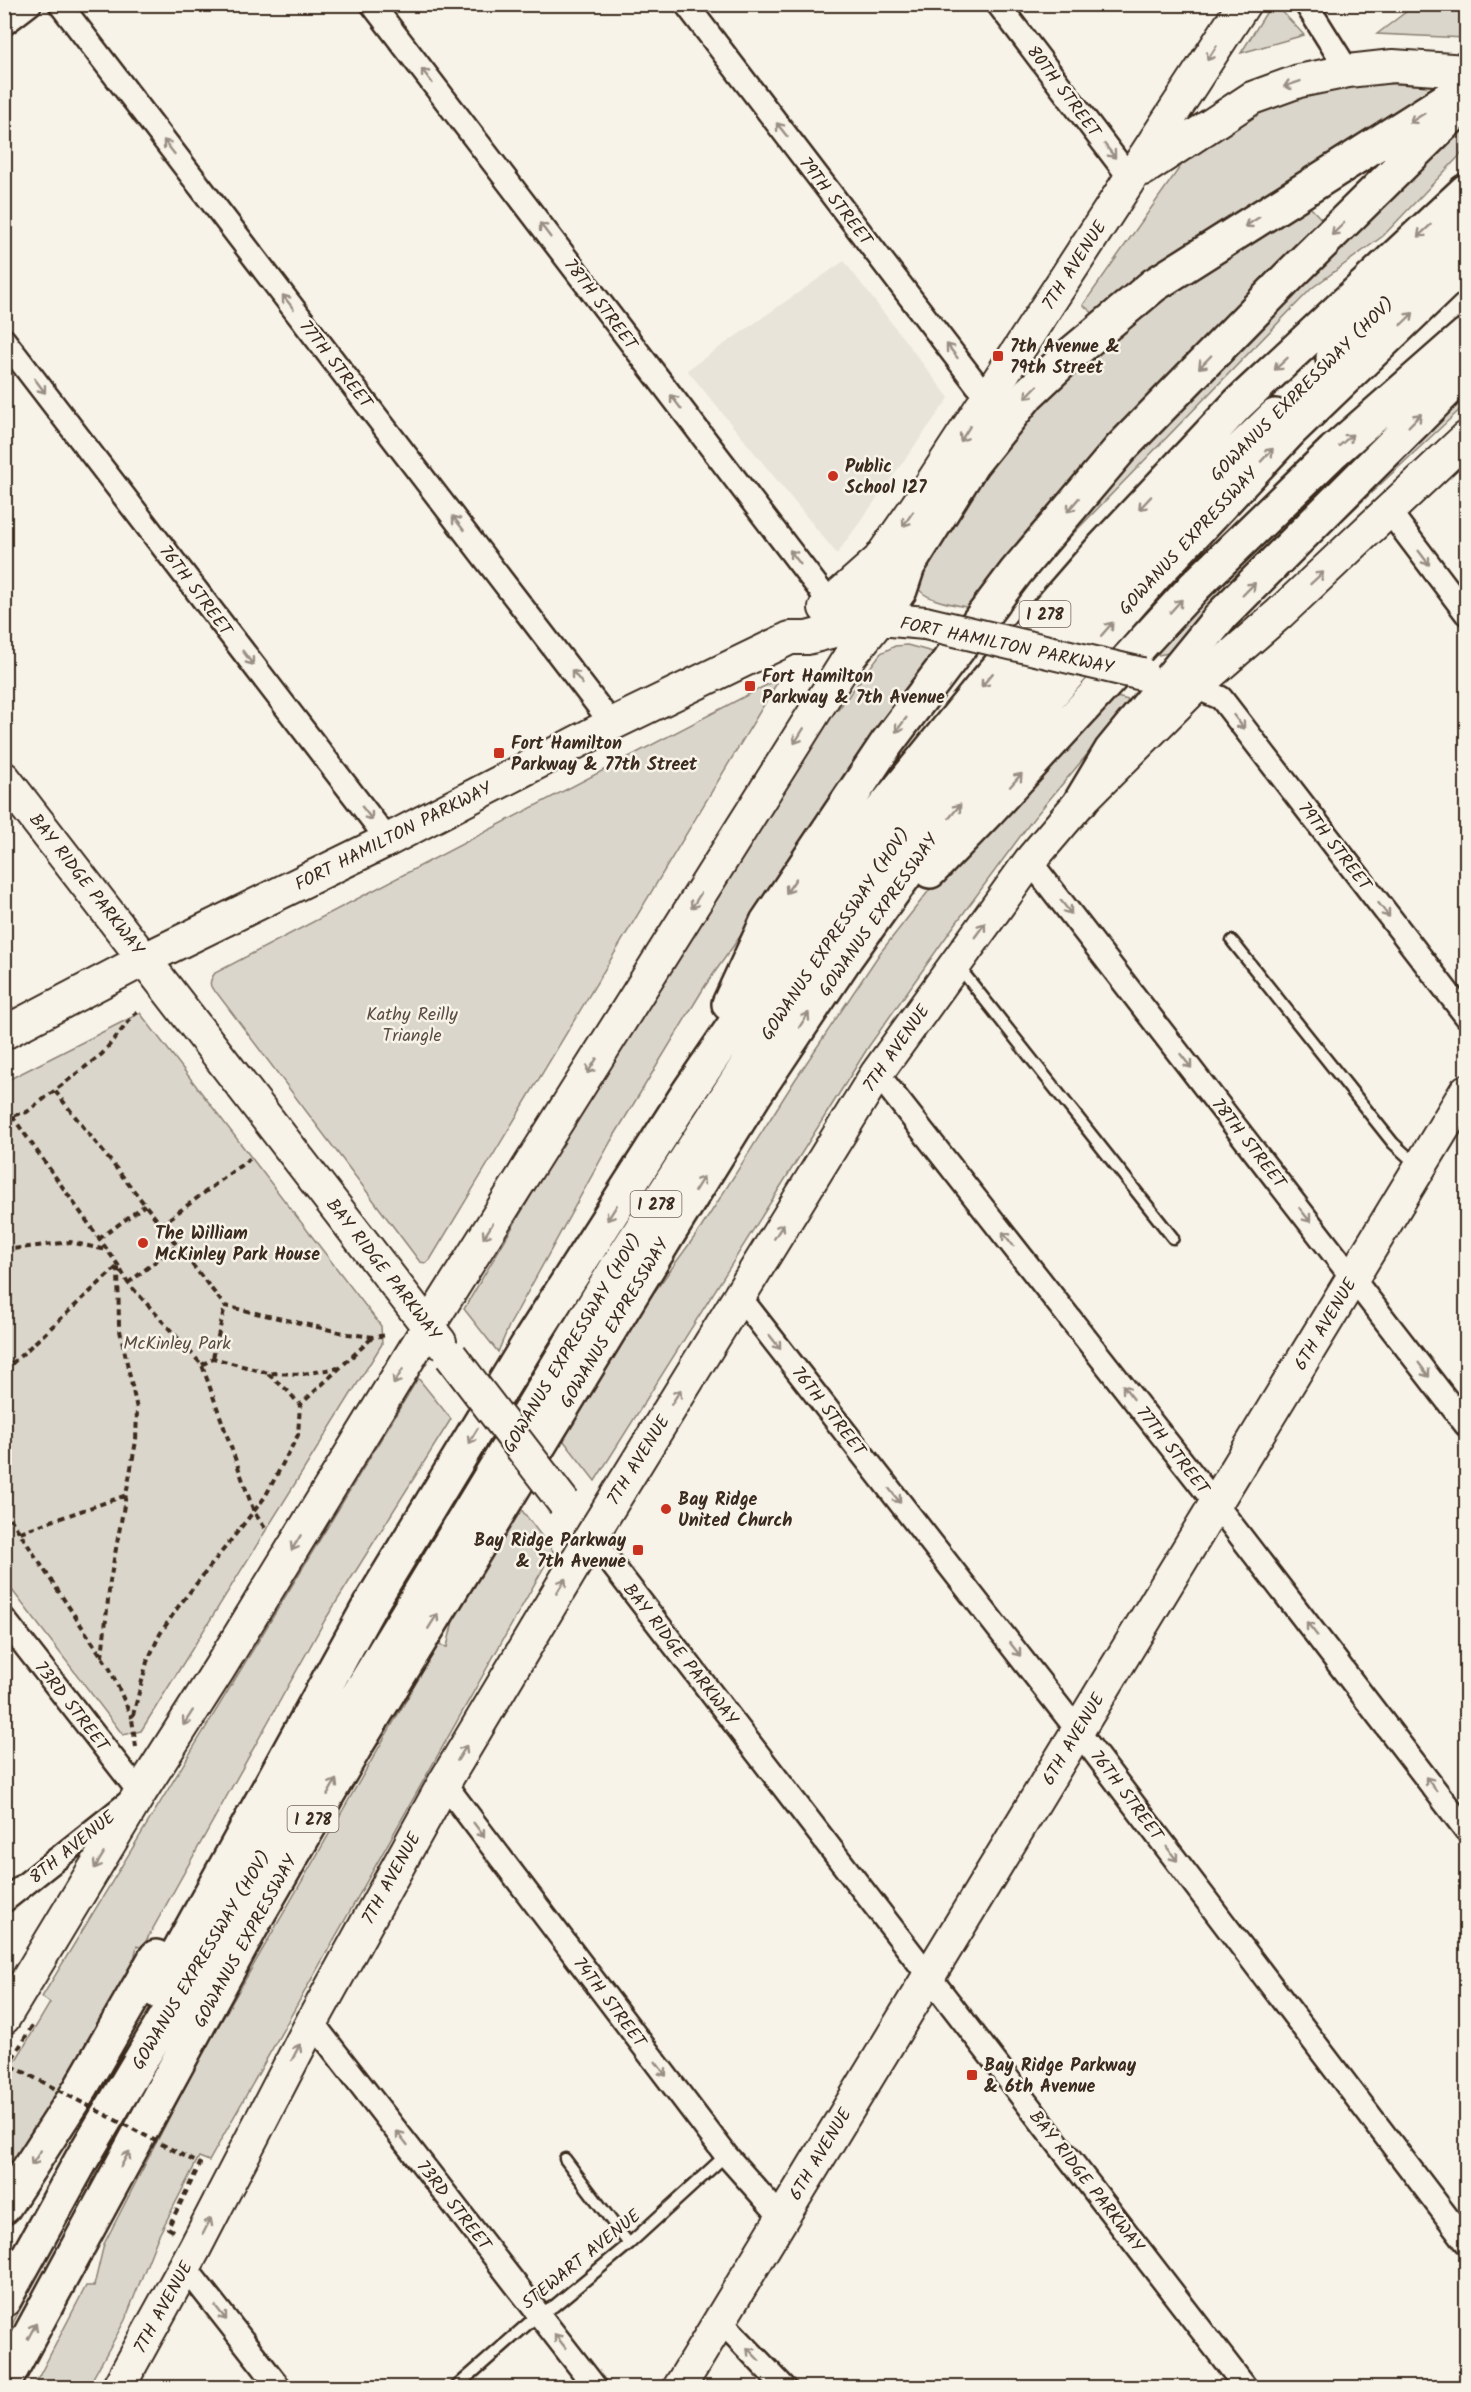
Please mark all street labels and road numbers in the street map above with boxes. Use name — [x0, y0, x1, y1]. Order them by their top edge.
street label: 80TH STREET — [1018, 40, 1108, 145]
street label: 79TH STREET — [791, 151, 880, 254]
street label: 7TH AVENUE — [1035, 215, 1115, 316]
street label: 78TH STREET — [556, 253, 645, 358]
street label: GOWANUS EXPRESSWAY (HOV) — [1204, 291, 1402, 489]
street label: 77TH STREET — [291, 314, 380, 417]
street label: GOWANUS EXPRESSWAY — [1112, 461, 1266, 623]
street label: 76TH STREET — [151, 539, 240, 644]
road number: I 278 — [1020, 601, 1070, 627]
street label: FORT HAMILTON PARKWAY — [897, 610, 1117, 683]
street label: FORT HAMILTON PARKWAY — [290, 775, 498, 900]
street label: 79TH STREET — [1290, 796, 1379, 899]
street label: BAY RIDGE PARKWAY — [21, 808, 151, 963]
street label: GOWANUS EXPRESSWAY (HOV) — [754, 822, 919, 1047]
street label: GOWANUS EXPRESSWAY — [812, 828, 947, 1004]
street label: 7TH AVENUE — [856, 998, 939, 1099]
street label: 78TH STREET — [1203, 1092, 1293, 1197]
road number: I 278 — [630, 1191, 682, 1217]
street label: BAY RIDGE PARKWAY — [318, 1193, 448, 1348]
street label: GOWANUS EXPRESSWAY (HOV) — [496, 1229, 650, 1459]
street label: GOWANUS EXPRESSWAY — [553, 1233, 678, 1414]
street label: 6TH AVENUE — [1287, 1273, 1366, 1377]
street label: 76TH STREET — [783, 1361, 873, 1464]
street label: 77TH STREET — [1128, 1400, 1217, 1503]
street label: 7TH AVENUE — [600, 1410, 679, 1512]
street label: BAY RIDGE PARKWAY — [615, 1578, 745, 1733]
street label: 73RD STREET — [26, 1655, 116, 1760]
street label: 6TH AVENUE — [1035, 1688, 1114, 1792]
street label: 76TH STREET — [1082, 1744, 1171, 1849]
street label: 8TH AVENUE — [23, 1804, 123, 1892]
road number: I 278 — [288, 1806, 338, 1832]
street label: 7TH AVENUE — [355, 1827, 430, 1930]
street label: GOWANUS EXPRESSWAY (HOV) — [125, 1846, 279, 2076]
street label: GOWANUS EXPRESSWAY — [187, 1849, 306, 2034]
street label: 74TH STREET — [565, 1951, 654, 2056]
street label: 6TH AVENUE — [782, 2103, 861, 2207]
street label: BAY RIDGE PARKWAY — [1021, 2105, 1151, 2260]
street label: 73RD STREET — [408, 2154, 498, 2259]
street label: STEWART AVENUE — [516, 2202, 648, 2318]
street label: 7TH AVENUE — [127, 2256, 202, 2359]

